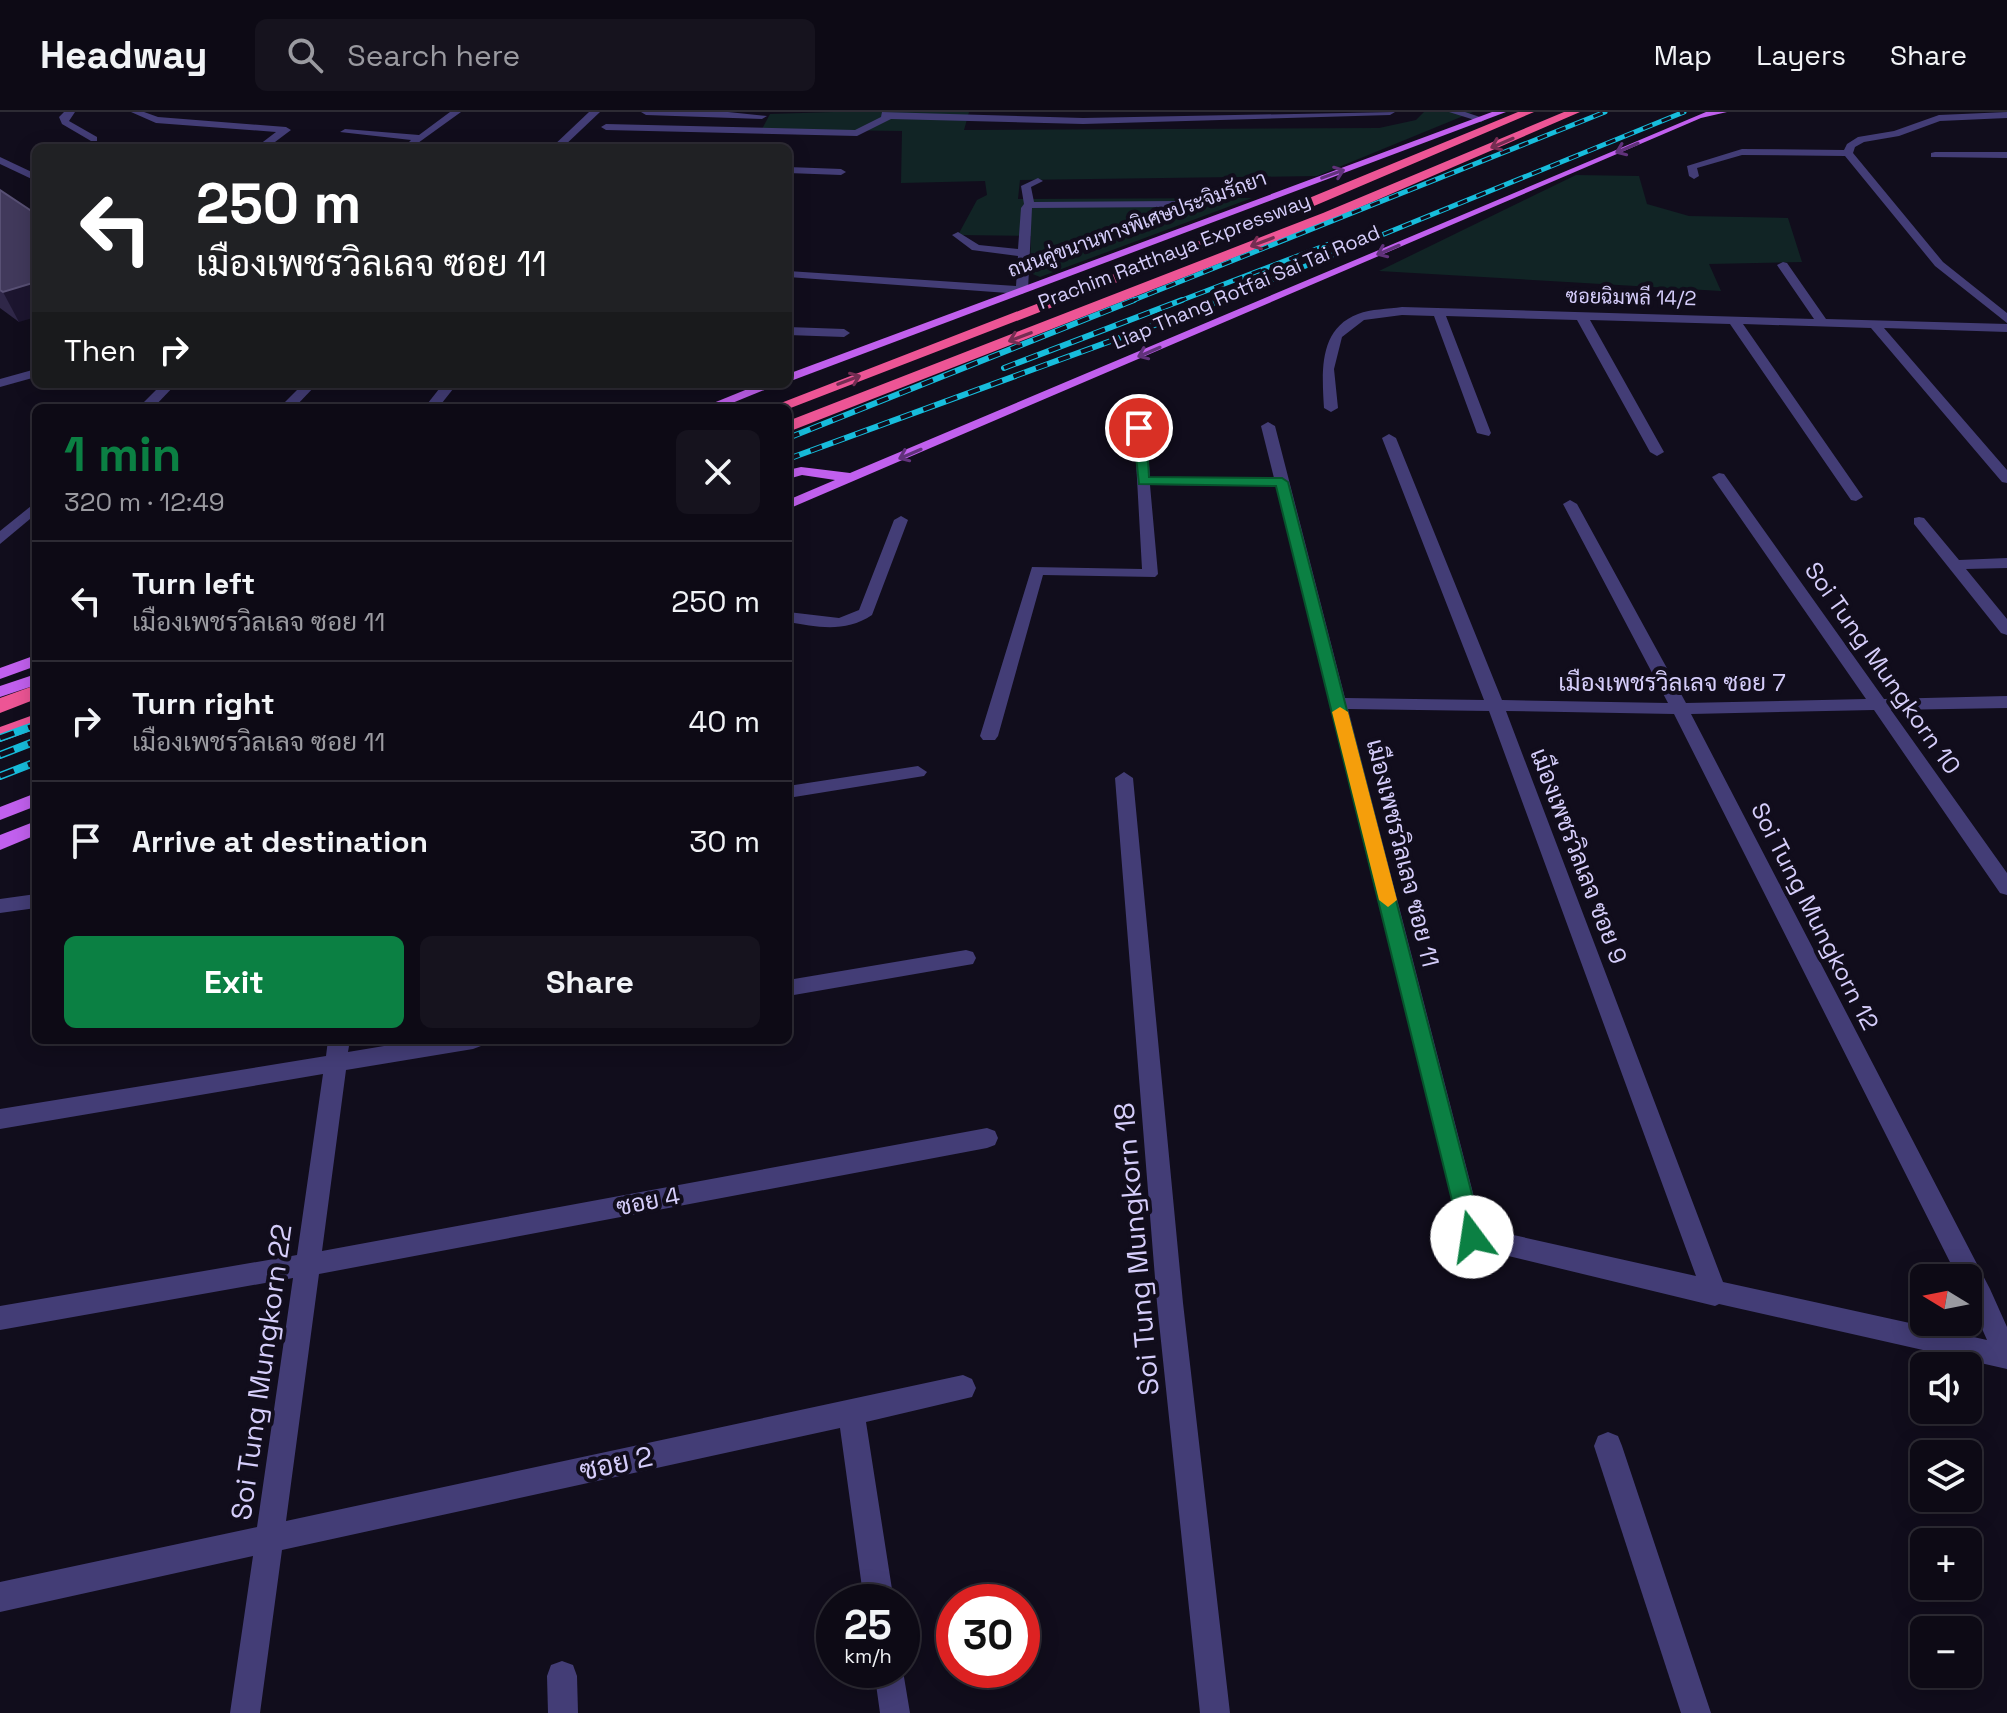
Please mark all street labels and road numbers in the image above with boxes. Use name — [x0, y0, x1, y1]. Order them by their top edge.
street label: ถนนคู่ขนานทางพิเศษประจิมรัถยา — [1004, 165, 1271, 285]
street label: Prachim Ratthaya Expressway — [1034, 187, 1314, 315]
street label: Liap Thang Rotfai Sai Tai Road — [1108, 219, 1384, 355]
street label: ซอยฉิมพลี 14/2 — [1565, 283, 1697, 311]
street label: Soi Tung Mungkorn 10 — [1798, 556, 1968, 780]
street label: เมืองเพชรวิลเลจ ซอย 7 — [1558, 667, 1786, 698]
street label: เมืองเพชรวิลเลจ ซอย 11 — [1360, 736, 1446, 970]
street label: เมืองเพชรวิลเลจ ซอย 9 — [1524, 744, 1634, 968]
street label: Soi Tung Mungkorn 12 — [1744, 797, 1886, 1035]
street label: Soi Tung Mungkorn 18 — [1105, 1101, 1167, 1397]
street label: ซอย 4 — [614, 1180, 682, 1222]
street label: Soi Tung Mungkorn 22 — [222, 1222, 300, 1522]
street label: ซอย 2 — [576, 1438, 656, 1488]

